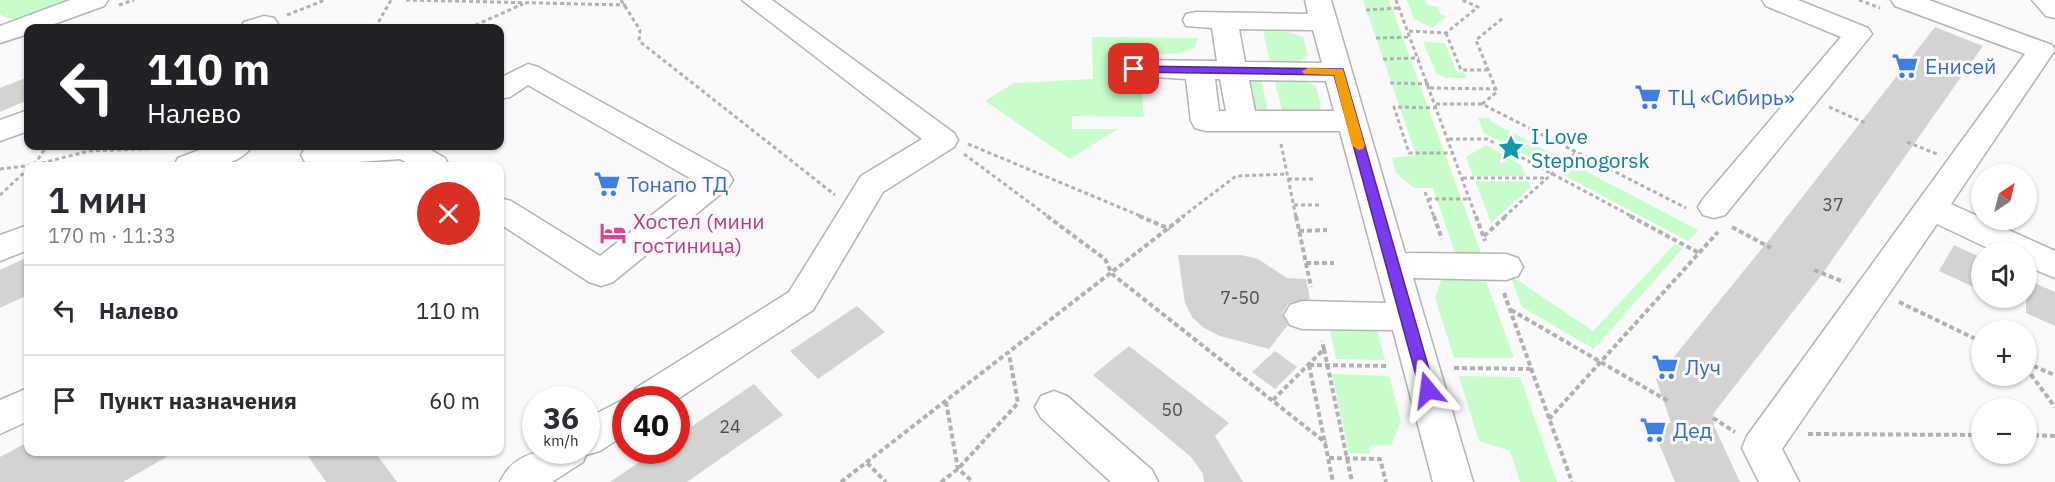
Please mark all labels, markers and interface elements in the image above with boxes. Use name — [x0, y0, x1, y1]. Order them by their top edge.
text: 110 m — [147, 42, 270, 97]
pin — [1108, 43, 1159, 94]
icon: left — [48, 48, 126, 126]
supermarket icon: Енисей — [1890, 51, 1920, 81]
icon: arrive — [1117, 52, 1150, 85]
place label: Енисей — [1925, 52, 1996, 80]
supermarket icon: ТЦ «Сибирь» — [1633, 82, 1663, 112]
place label: ТЦ «Сибирь» — [1668, 83, 1795, 111]
text: Налево — [147, 95, 241, 130]
place label: I Love Stepnogorsk — [1531, 122, 1650, 174]
place icon: I Love Stepnogorsk — [1496, 133, 1526, 163]
north arrow — [1971, 164, 2037, 230]
map controls — [1971, 164, 2037, 464]
supermarket icon: Тонапо ТД — [592, 169, 622, 199]
place label: Тонапо ТД — [627, 170, 728, 198]
text: 1 мин — [48, 176, 147, 223]
button: close — [417, 182, 480, 245]
house number: 37 — [1822, 193, 1844, 216]
place label: Хостел (мини гостиница) — [633, 207, 765, 259]
hotel icon: Хостел (мини гостиница) — [598, 218, 628, 248]
text: 170 m · 11:33 — [48, 222, 176, 249]
button: sound — [1971, 242, 2037, 308]
house number: 7-50 — [1220, 286, 1260, 309]
icon: left — [48, 294, 81, 327]
text: Налево — [99, 296, 178, 325]
text: 110 m — [416, 296, 480, 325]
button: + — [1971, 320, 2037, 386]
supermarket icon: Луч — [1650, 352, 1680, 382]
place label: Луч — [1685, 353, 1721, 381]
position arrow — [1396, 358, 1460, 422]
icon: arrive — [48, 384, 81, 417]
text: Пункт назначения — [99, 386, 297, 415]
text: 60 m — [429, 386, 480, 415]
speed limit sign: 40 — [612, 386, 690, 464]
text: 36 — [543, 398, 579, 437]
house number: 50 — [1161, 398, 1183, 421]
button: − — [1971, 398, 2037, 464]
house number: 24 — [719, 415, 741, 438]
supermarket icon: Дед — [1638, 415, 1668, 445]
place label: Дед — [1673, 416, 1712, 444]
text: km/h — [543, 431, 579, 450]

